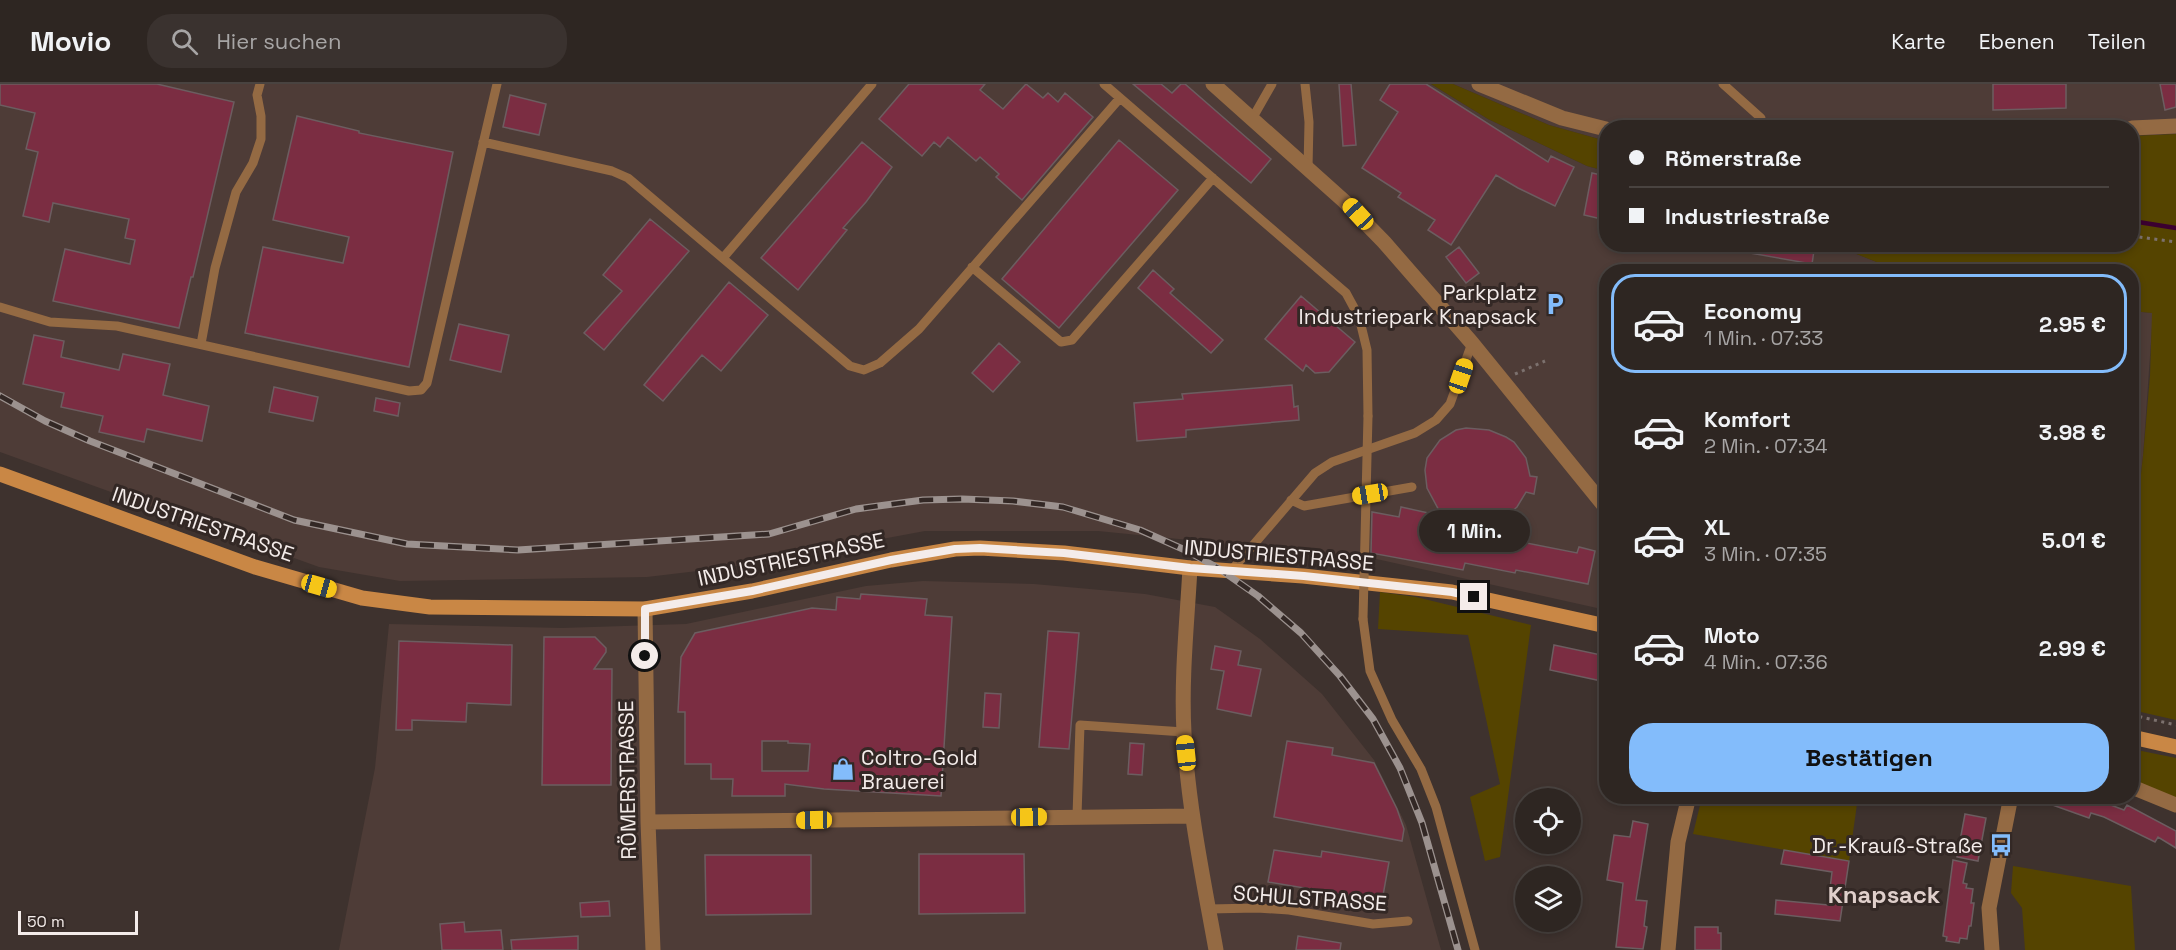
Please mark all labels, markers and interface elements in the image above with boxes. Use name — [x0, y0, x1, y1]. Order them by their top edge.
search box — [147, 14, 567, 68]
text: Movio — [30, 23, 111, 59]
icon: search — [168, 25, 201, 58]
text: Hier suchen — [216, 27, 341, 55]
text: Karte — [1891, 28, 1946, 55]
text: Ebenen — [1979, 28, 2055, 55]
text: Teilen — [2088, 28, 2146, 55]
text: Römerstraße — [1665, 144, 1802, 172]
car — [1339, 195, 1377, 233]
text: Industriestraße — [1665, 202, 1830, 230]
place label: Parkplatz Industriepark Knapsack — [1299, 279, 1537, 330]
parking icon: Parkplatz Industriepark Knapsack — [1542, 291, 1568, 317]
icon: car — [1632, 297, 1686, 351]
text: Economy — [1704, 297, 1802, 325]
text: 2.95 € — [2039, 310, 2106, 338]
text: 1 Min. · 07:33 — [1704, 325, 1823, 351]
car — [1447, 356, 1475, 396]
icon: car — [1632, 405, 1686, 459]
text: Komfort — [1704, 405, 1791, 433]
text: 3.98 € — [2039, 418, 2106, 446]
text: 2 Min. · 07:34 — [1704, 433, 1827, 459]
street label: INDUSTRIESTRASSE — [109, 480, 297, 568]
car — [1351, 482, 1389, 506]
callout: 1 Min. — [1418, 510, 1530, 552]
icon: car — [1632, 513, 1686, 567]
text: XL — [1704, 513, 1730, 541]
text: 1 Min. — [1447, 518, 1502, 544]
street label: INDUSTRIESTRASSE — [695, 526, 887, 592]
text: 5.01 € — [2042, 526, 2106, 554]
street label: INDUSTRIESTRASSE — [1183, 533, 1375, 577]
text: 3 Min. · 07:35 — [1704, 541, 1827, 567]
car — [299, 572, 339, 600]
route end — [1460, 583, 1487, 610]
icon: car — [1632, 621, 1686, 675]
text: Moto — [1704, 621, 1760, 649]
text: 2.99 € — [2039, 634, 2106, 662]
route start — [631, 642, 658, 669]
text: 4 Min. · 07:36 — [1704, 649, 1828, 675]
street label: RÖMERSTRASSE — [612, 700, 642, 860]
button: Bestätigen — [1629, 723, 2109, 792]
car — [1175, 734, 1197, 772]
place label: Coltro-Gold Brauerei — [861, 744, 978, 795]
shop icon: Coltro-Gold Brauerei — [830, 756, 856, 782]
map controls — [1515, 788, 1581, 932]
button: locate — [1515, 788, 1581, 854]
car — [1011, 808, 1047, 826]
car — [796, 811, 832, 829]
place label: Dr.-Krauß-Straße — [1812, 832, 1983, 859]
bus stop icon: Dr.-Krauß-Straße — [1988, 832, 2014, 858]
button: layers — [1515, 866, 1581, 932]
street label: SCHULSTRASSE — [1232, 879, 1388, 917]
district label: Knapsack — [1828, 879, 1941, 910]
scale bar — [18, 908, 138, 936]
text: 50 m — [27, 911, 65, 932]

